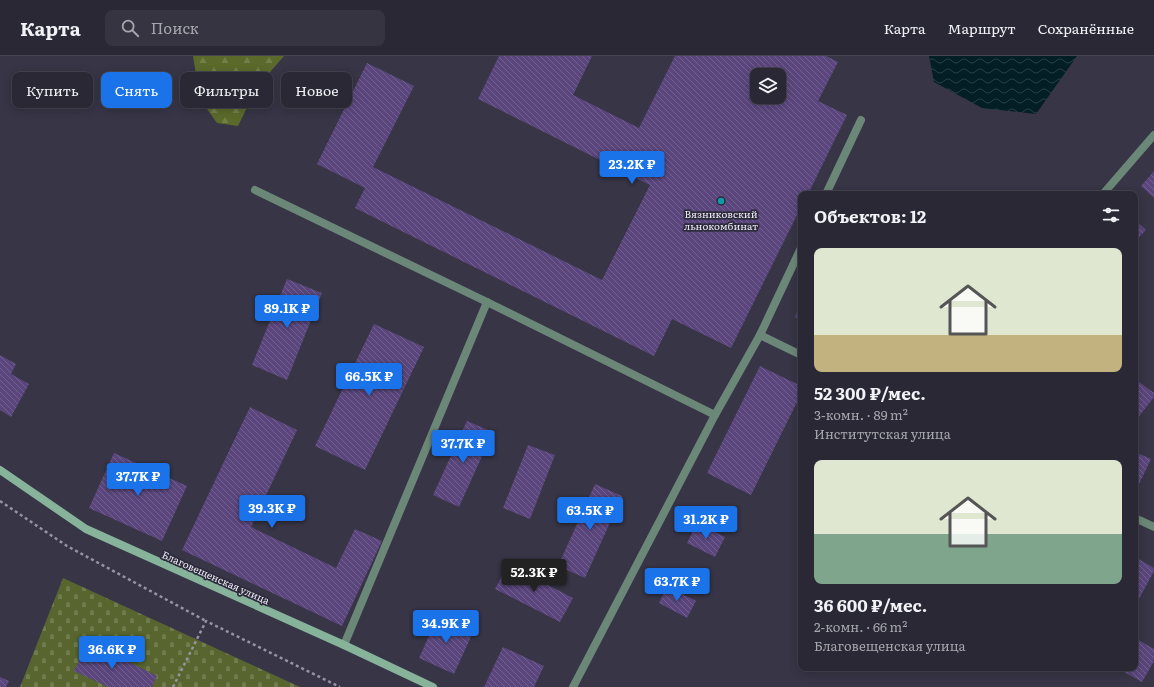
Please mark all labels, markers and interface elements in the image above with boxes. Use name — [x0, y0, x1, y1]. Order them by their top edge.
search box — [105, 10, 385, 46]
text: Карта — [20, 14, 81, 42]
text: Поиск — [151, 16, 199, 39]
icon: search — [119, 17, 141, 39]
text: Карта — [884, 18, 926, 38]
text: Маршрут — [948, 18, 1016, 38]
text: Сохранённые — [1038, 18, 1134, 38]
map controls — [750, 68, 786, 104]
button: layers — [750, 68, 786, 104]
chip: Купить — [12, 72, 93, 108]
chip: Снять — [101, 72, 172, 108]
chip: Фильтры — [180, 72, 273, 108]
chip: Новое — [281, 72, 352, 108]
pin: 23.2K ₽ — [595, 151, 669, 185]
text: 23.2K ₽ — [609, 154, 655, 173]
marker: Вязниковский льнокомбинат — [716, 196, 726, 206]
text: Объектов: 12 — [814, 203, 926, 228]
icon: filters — [1100, 204, 1122, 226]
place label: Вязниковский льнокомбинат — [684, 206, 758, 233]
icon: home — [932, 274, 1004, 346]
pin: 89.1K ₽ — [250, 295, 324, 329]
text: 89.1K ₽ — [264, 298, 310, 317]
pin: 66.5K ₽ — [332, 363, 406, 397]
text: 66.5K ₽ — [345, 366, 393, 385]
text: 52 300 ₽/мес. — [814, 380, 926, 405]
text: 3-комн. · 89 m² — [814, 405, 908, 424]
text: Институтская улица — [814, 424, 951, 443]
pin: 37.7K ₽ — [426, 430, 500, 464]
text: 37.7K ₽ — [441, 433, 485, 452]
pin: 37.7K ₽ — [101, 463, 175, 497]
text: 37.7K ₽ — [116, 466, 160, 485]
icon: home — [932, 486, 1004, 558]
pin: 39.3K ₽ — [235, 495, 309, 529]
pin: 63.5K ₽ — [553, 497, 627, 531]
text: 39.3K ₽ — [248, 498, 296, 517]
text: 63.5K ₽ — [566, 500, 614, 519]
pin: 31.2K ₽ — [669, 506, 743, 540]
text: 31.2K ₽ — [683, 509, 729, 528]
street label: Благовещенская улица — [160, 546, 273, 608]
pin: 52.3K ₽ — [497, 559, 571, 593]
text: 52.3K ₽ — [511, 562, 557, 581]
pin: 63.7K ₽ — [640, 568, 714, 602]
text: 63.7K ₽ — [654, 571, 700, 590]
text: 36 600 ₽/мес. — [814, 592, 927, 617]
pin: 34.9K ₽ — [409, 610, 483, 644]
text: 34.9K ₽ — [422, 613, 470, 632]
text: 2-комн. · 66 m² — [814, 617, 907, 636]
pin: 36.6K ₽ — [75, 636, 149, 670]
text: Благовещенская улица — [814, 636, 966, 655]
text: 36.6K ₽ — [88, 639, 136, 658]

